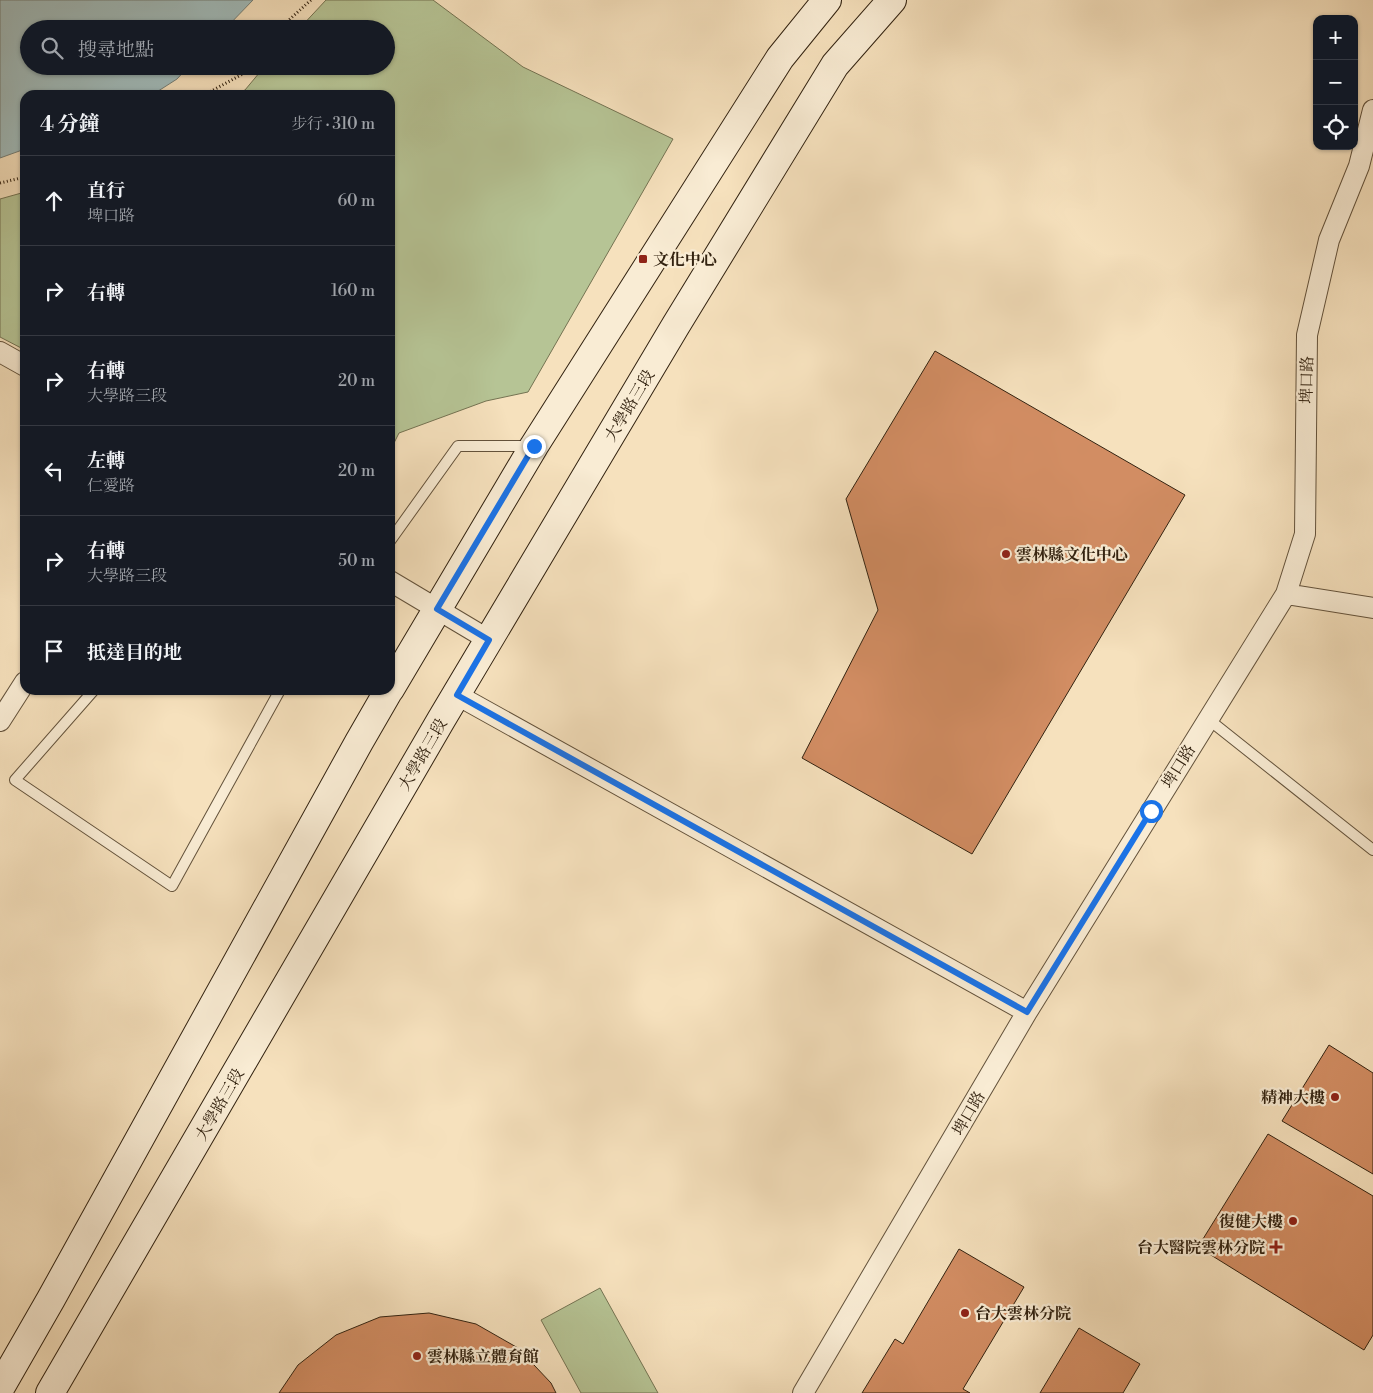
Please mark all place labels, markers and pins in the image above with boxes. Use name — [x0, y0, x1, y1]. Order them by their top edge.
place label: 文化中心 — [653, 250, 717, 270]
marker: 文化中心 — [637, 253, 649, 265]
place label: 雲林縣文化中心 — [1016, 545, 1128, 565]
marker: 雲林縣文化中心 — [1000, 548, 1012, 560]
place label: 精神大樓 — [1261, 1088, 1325, 1108]
marker: 精神大樓 — [1329, 1091, 1341, 1103]
place label: 復健大樓 — [1219, 1212, 1283, 1232]
marker: 復健大樓 — [1287, 1215, 1299, 1227]
place label: 台大醫院雲林分院 — [1137, 1238, 1265, 1258]
marker: 台大醫院雲林分院 — [1269, 1240, 1283, 1254]
place label: 台大雲林分院 — [975, 1304, 1071, 1324]
marker: 台大雲林分院 — [959, 1307, 971, 1319]
place label: 雲林縣立體育館 — [427, 1347, 539, 1367]
marker: 雲林縣立體育館 — [411, 1350, 423, 1362]

